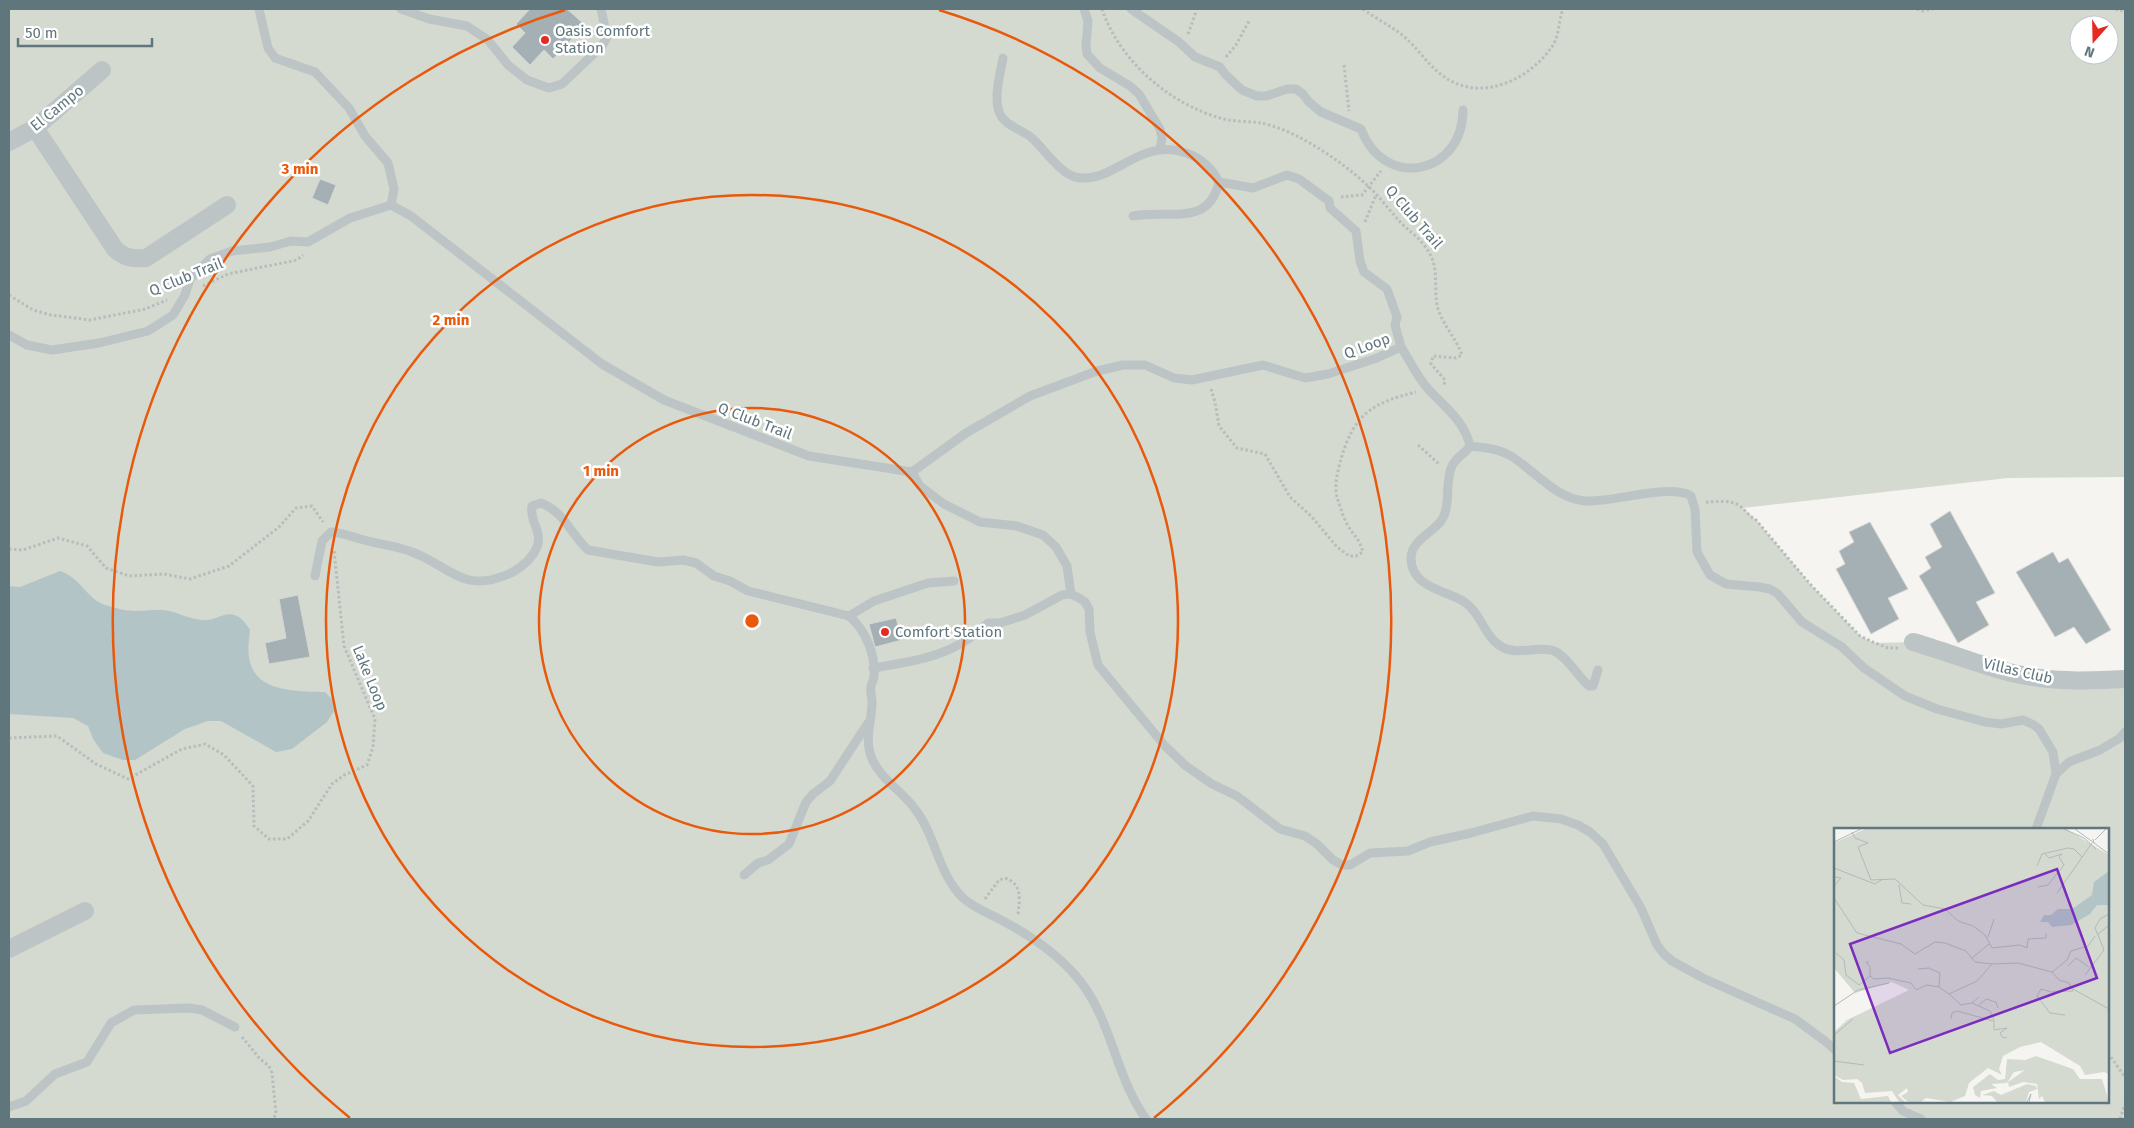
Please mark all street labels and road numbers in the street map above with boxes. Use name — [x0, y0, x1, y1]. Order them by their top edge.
street label: El Campo — [27, 81, 87, 135]
street label: Q Club Trail — [1382, 182, 1447, 253]
street label: Q Club Trail — [146, 254, 226, 300]
street label: Q Loop — [1341, 329, 1393, 363]
street label: Q Club Trail — [715, 399, 795, 444]
street label: Lake Loop — [349, 643, 391, 713]
street label: Villas Club — [1982, 654, 2054, 688]

